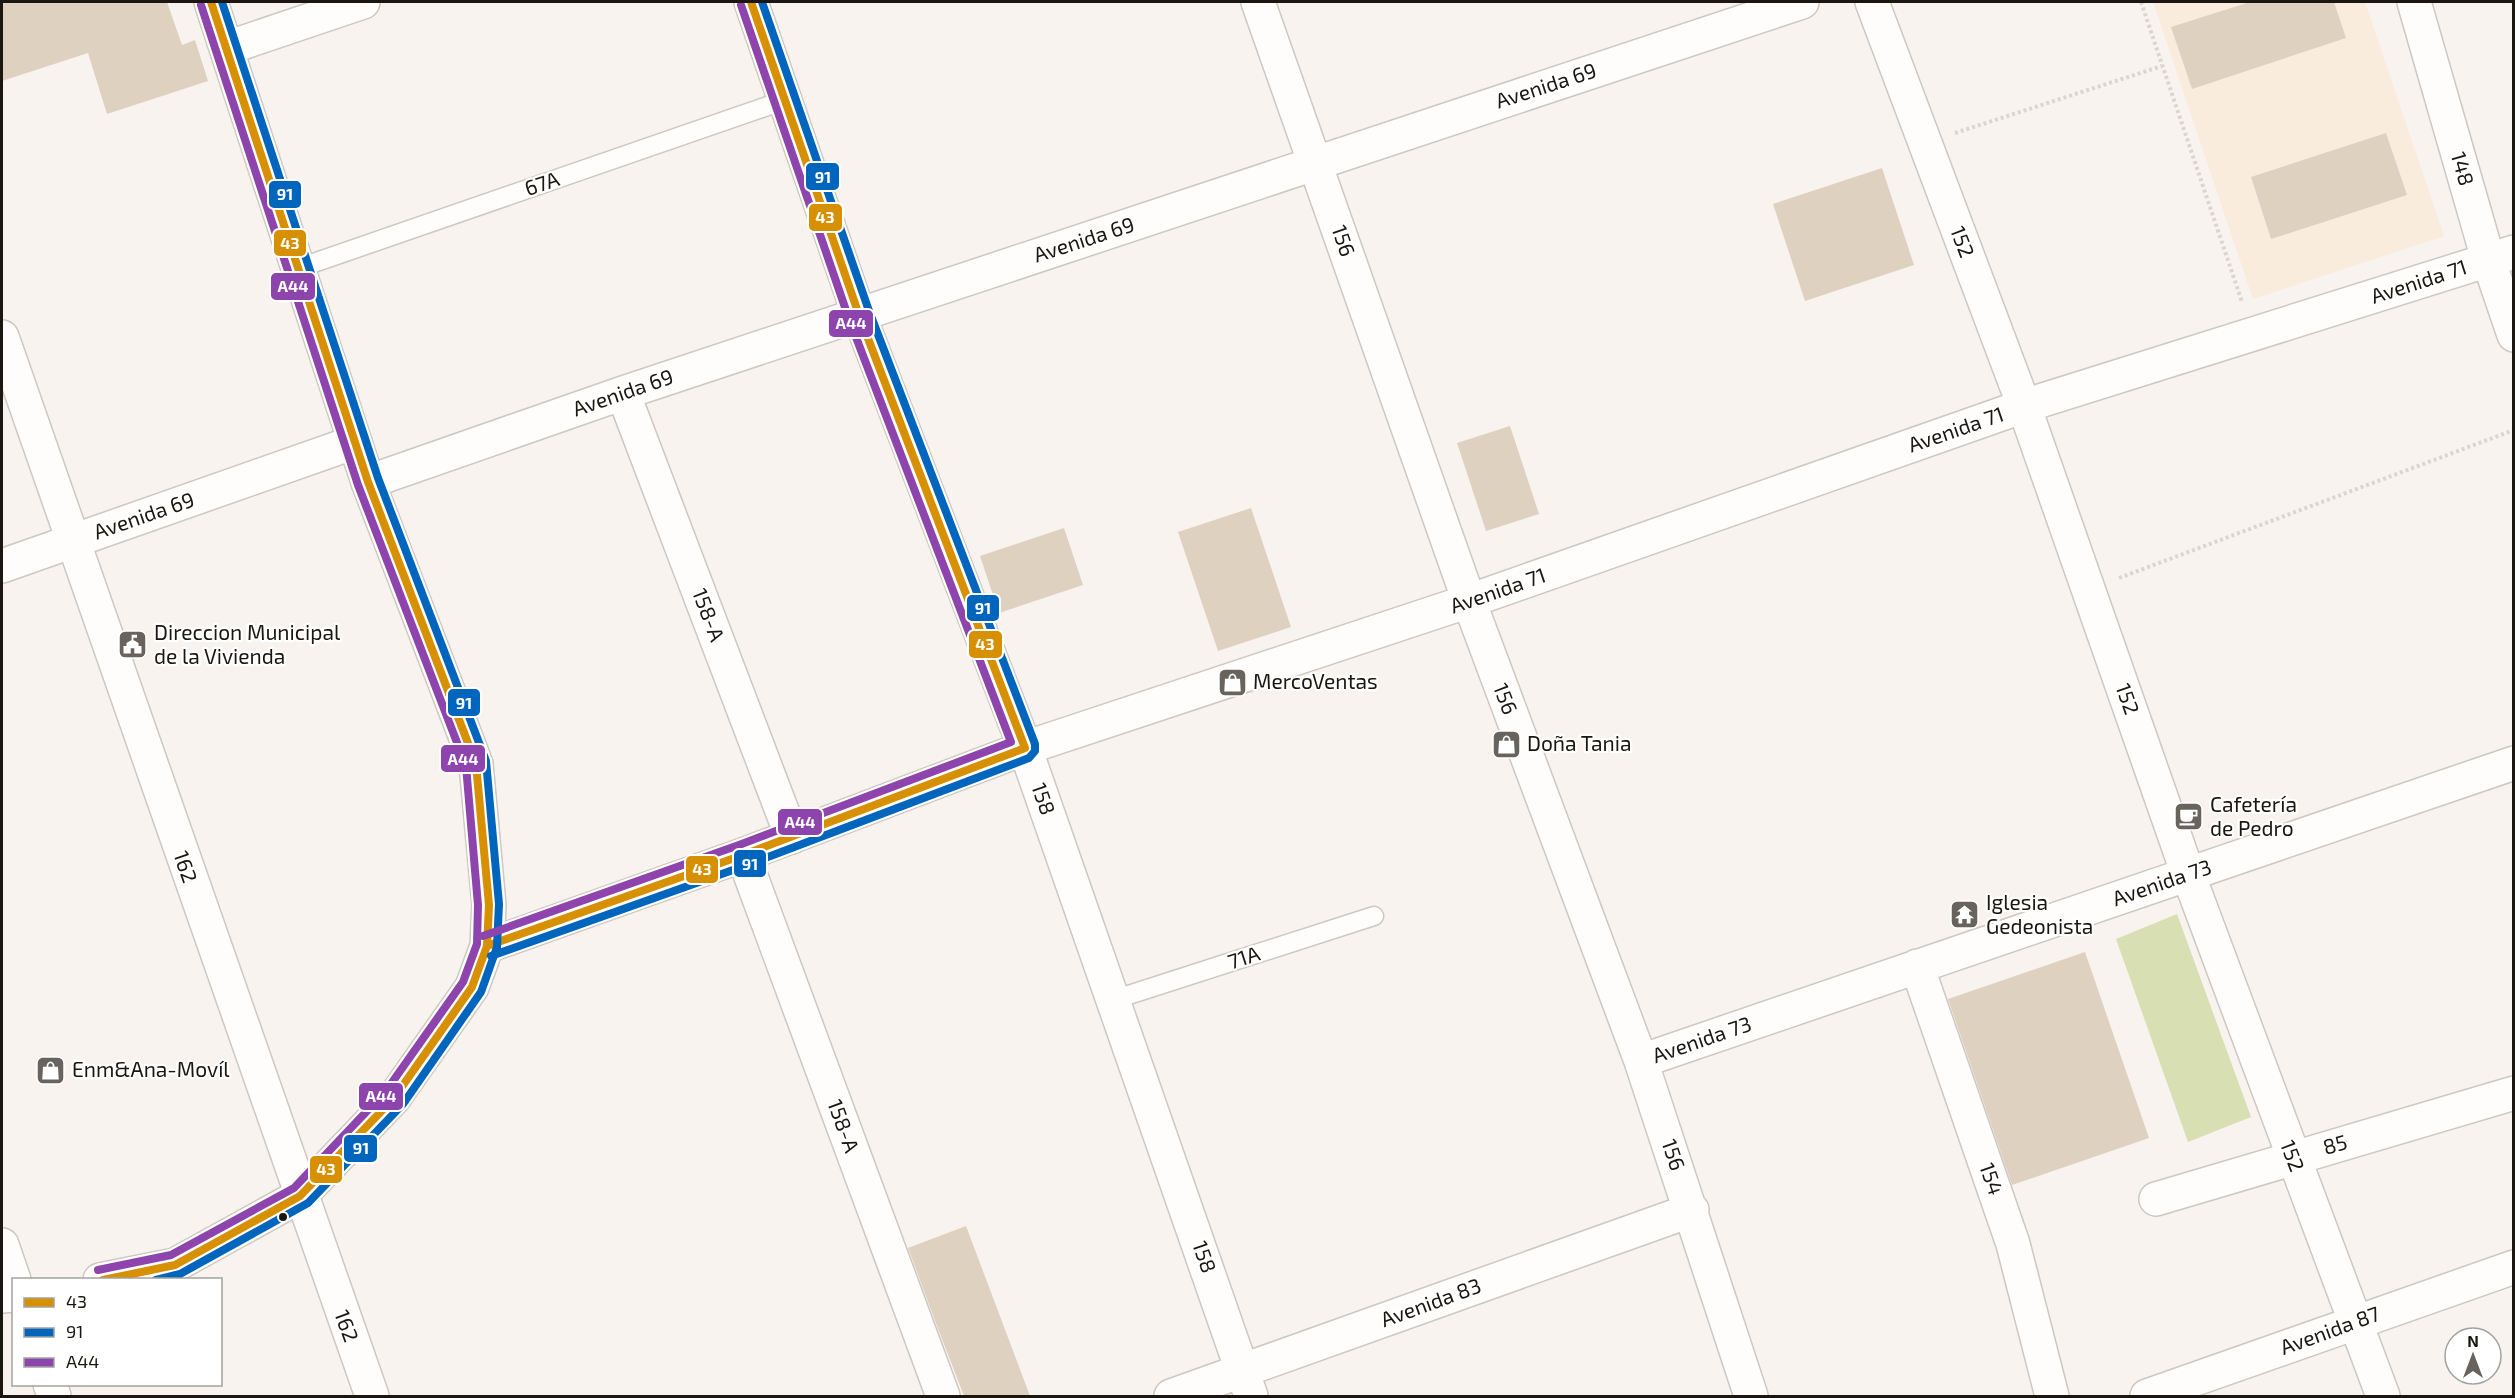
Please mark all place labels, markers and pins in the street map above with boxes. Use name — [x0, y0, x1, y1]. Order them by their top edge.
place label: Direccion Municipal de la Vivienda — [154, 619, 341, 668]
public building icon: Direccion Municipal de la Vivienda — [117, 629, 149, 661]
shop icon: MercoVentas — [1216, 666, 1248, 698]
place label: MercoVentas — [1253, 668, 1378, 693]
shop icon: Doña Tania — [1490, 728, 1522, 760]
place label: Doña Tania — [1527, 730, 1632, 755]
place label: Cafetería de Pedro — [2210, 791, 2297, 840]
cafe icon: Cafetería de Pedro — [2173, 801, 2205, 833]
place label: Iglesia Gedeonista — [1986, 889, 2093, 938]
temple icon: Iglesia Gedeonista — [1949, 899, 1981, 931]
shop icon: Enm&Ana-Movíl — [35, 1054, 67, 1086]
place label: Enm&Ana-Movíl — [72, 1056, 230, 1081]
unlabelled marker — [277, 1211, 289, 1223]

